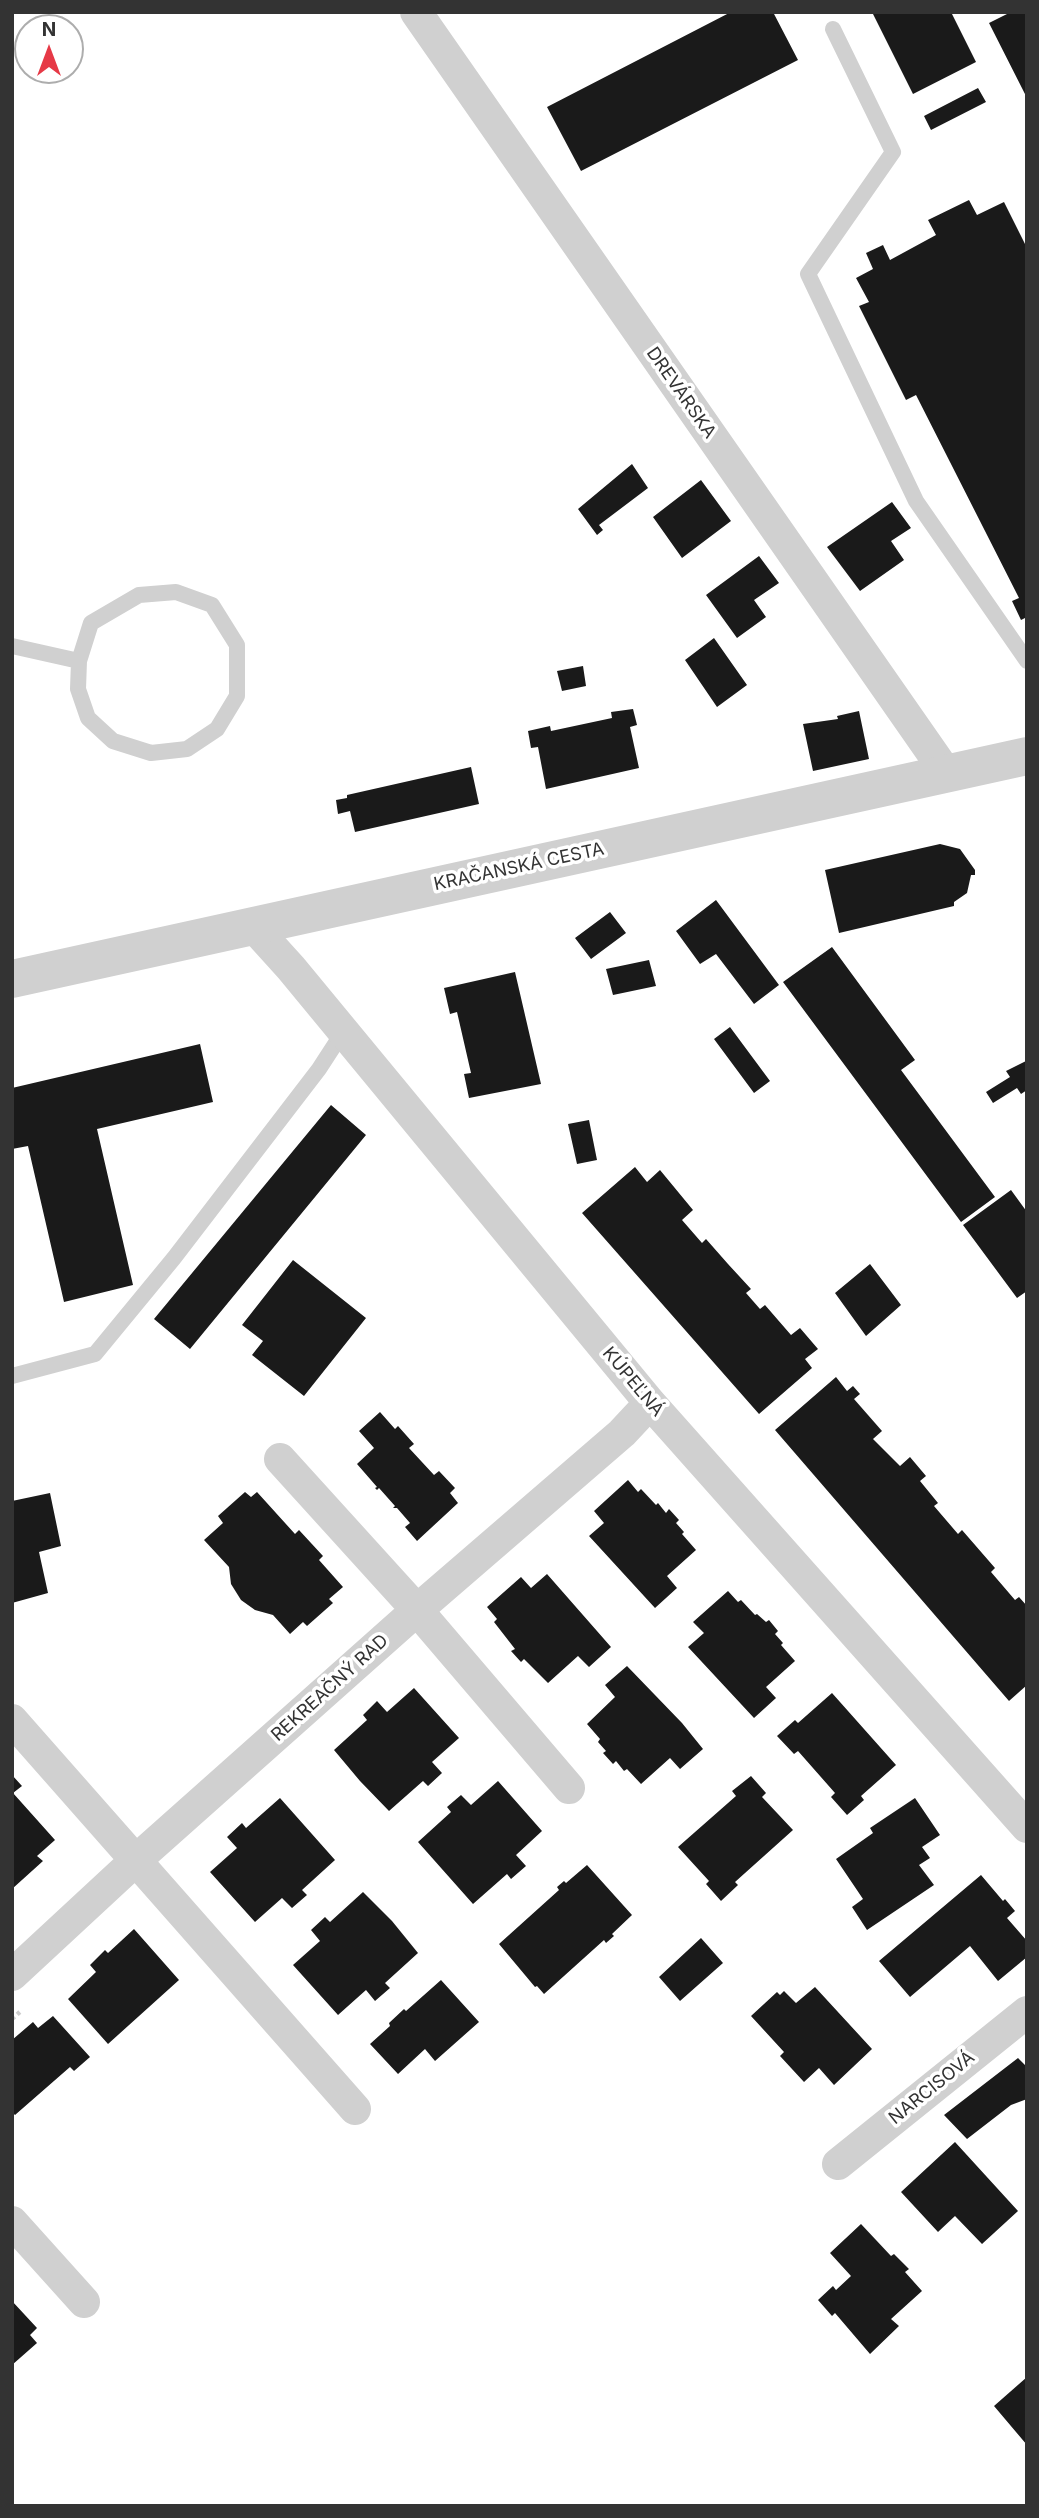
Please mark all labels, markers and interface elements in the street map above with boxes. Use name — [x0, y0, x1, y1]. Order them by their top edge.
north arrow — [14, 14, 84, 84]
text: N — [42, 18, 56, 41]
street label: DREVÁRSKA — [642, 343, 720, 443]
street label: KRAČANSKÁ CESTA — [432, 838, 606, 896]
street label: KÚPEĽNÁ — [598, 1343, 668, 1421]
street label: REKREAČNÝ RAD — [267, 1630, 393, 1746]
street label: NARCISOVÁ — [885, 2047, 979, 2129]

